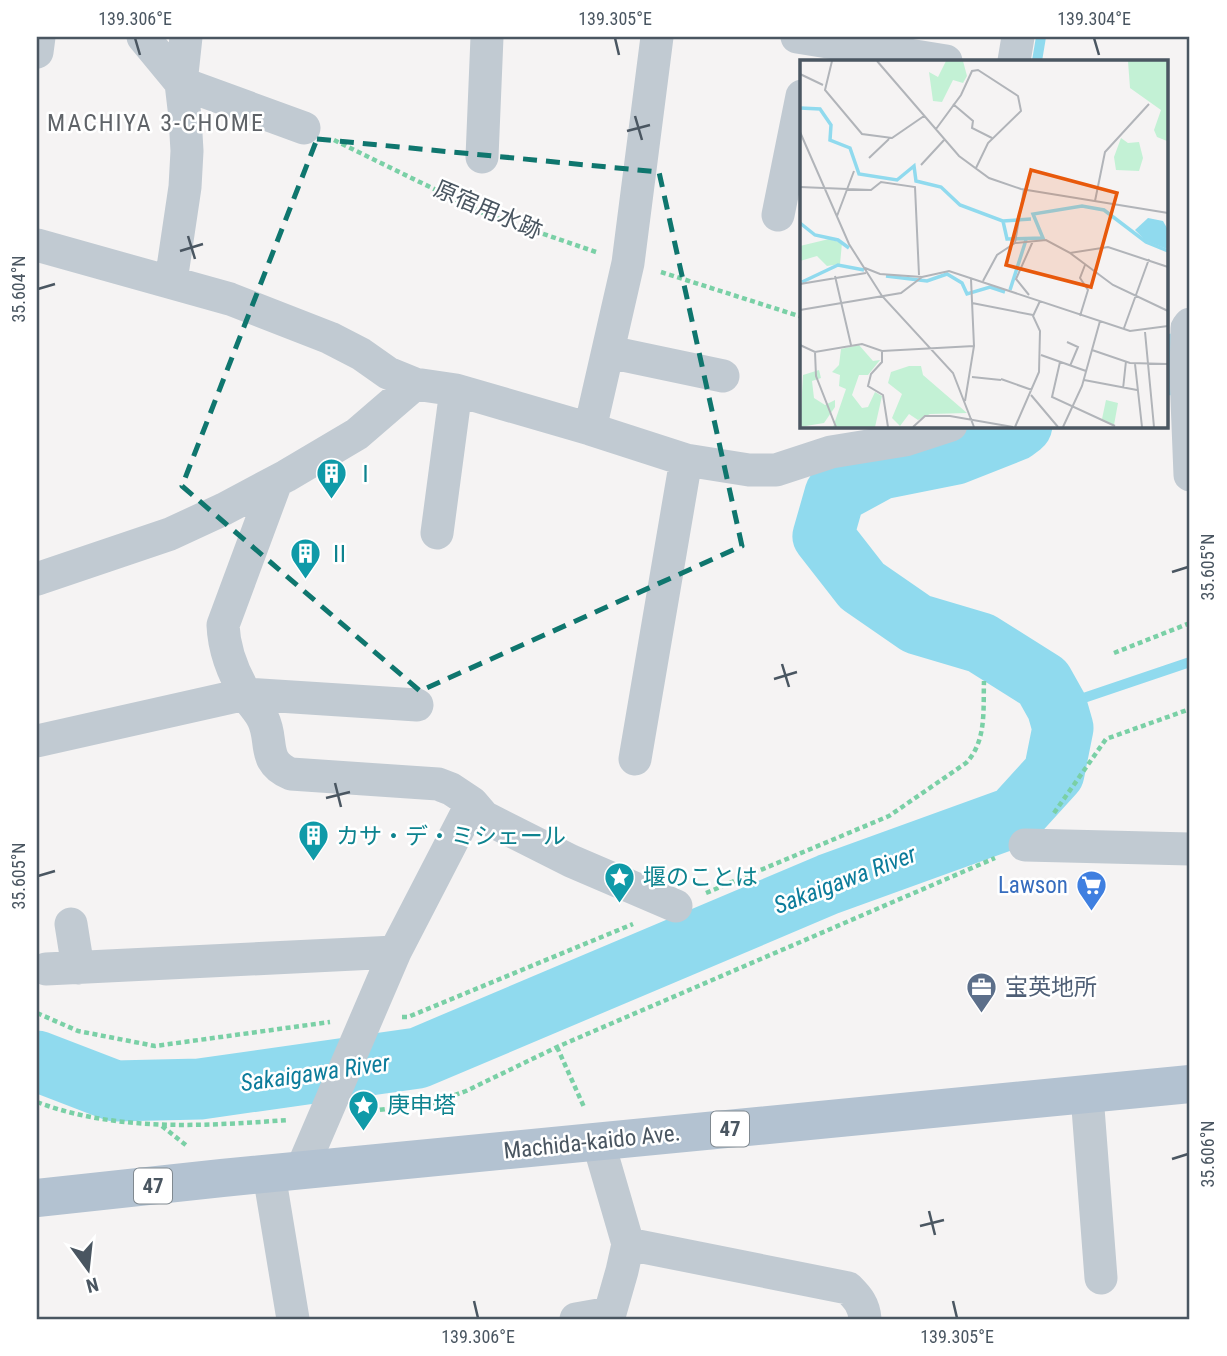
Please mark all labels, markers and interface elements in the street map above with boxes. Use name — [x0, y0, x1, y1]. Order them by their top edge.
text: 139.306°E — [98, 8, 172, 29]
text: 139.305°E — [578, 8, 652, 29]
text: 139.304°E — [1057, 8, 1131, 29]
inset map — [800, 60, 1168, 427]
district label: MACHIYA 3-CHOME — [47, 109, 265, 137]
street label: 原宿用水跡 — [430, 175, 546, 245]
text: 35.604°N — [8, 255, 29, 323]
building icon: Ⅰ — [314, 457, 348, 501]
place label: Ⅰ — [354, 461, 377, 488]
text: 35.605°N — [1197, 533, 1218, 601]
building icon: Ⅱ — [288, 537, 322, 581]
place label: Ⅱ — [328, 541, 351, 568]
building icon: カサ・デ・ミシェール — [296, 819, 330, 863]
place label: カサ・デ・ミシェール — [336, 823, 566, 850]
water label: Sakaigawa River — [770, 840, 921, 920]
text: 35.605°N — [8, 842, 29, 910]
place icon: 堰のことは — [603, 860, 637, 904]
place label: 堰のことは — [643, 864, 758, 891]
supermarket icon: Lawson — [1074, 868, 1108, 912]
place label: Lawson — [998, 872, 1068, 899]
office icon: 宝英地所 — [965, 970, 999, 1014]
place label: 宝英地所 — [1005, 974, 1097, 1001]
water label: Sakaigawa River — [239, 1049, 392, 1097]
place icon: 庚申塔 — [347, 1088, 381, 1132]
place label: 庚申塔 — [387, 1092, 456, 1119]
road number: 47 — [711, 1112, 749, 1146]
street label: Machida-kaido Ave. — [502, 1119, 682, 1165]
text: 35.606°N — [1197, 1120, 1218, 1188]
road number: 47 — [134, 1168, 172, 1204]
north arrow — [52, 1234, 122, 1304]
text: N — [84, 1272, 101, 1298]
text: 139.306°E — [441, 1326, 515, 1347]
text: 139.305°E — [920, 1326, 994, 1347]

